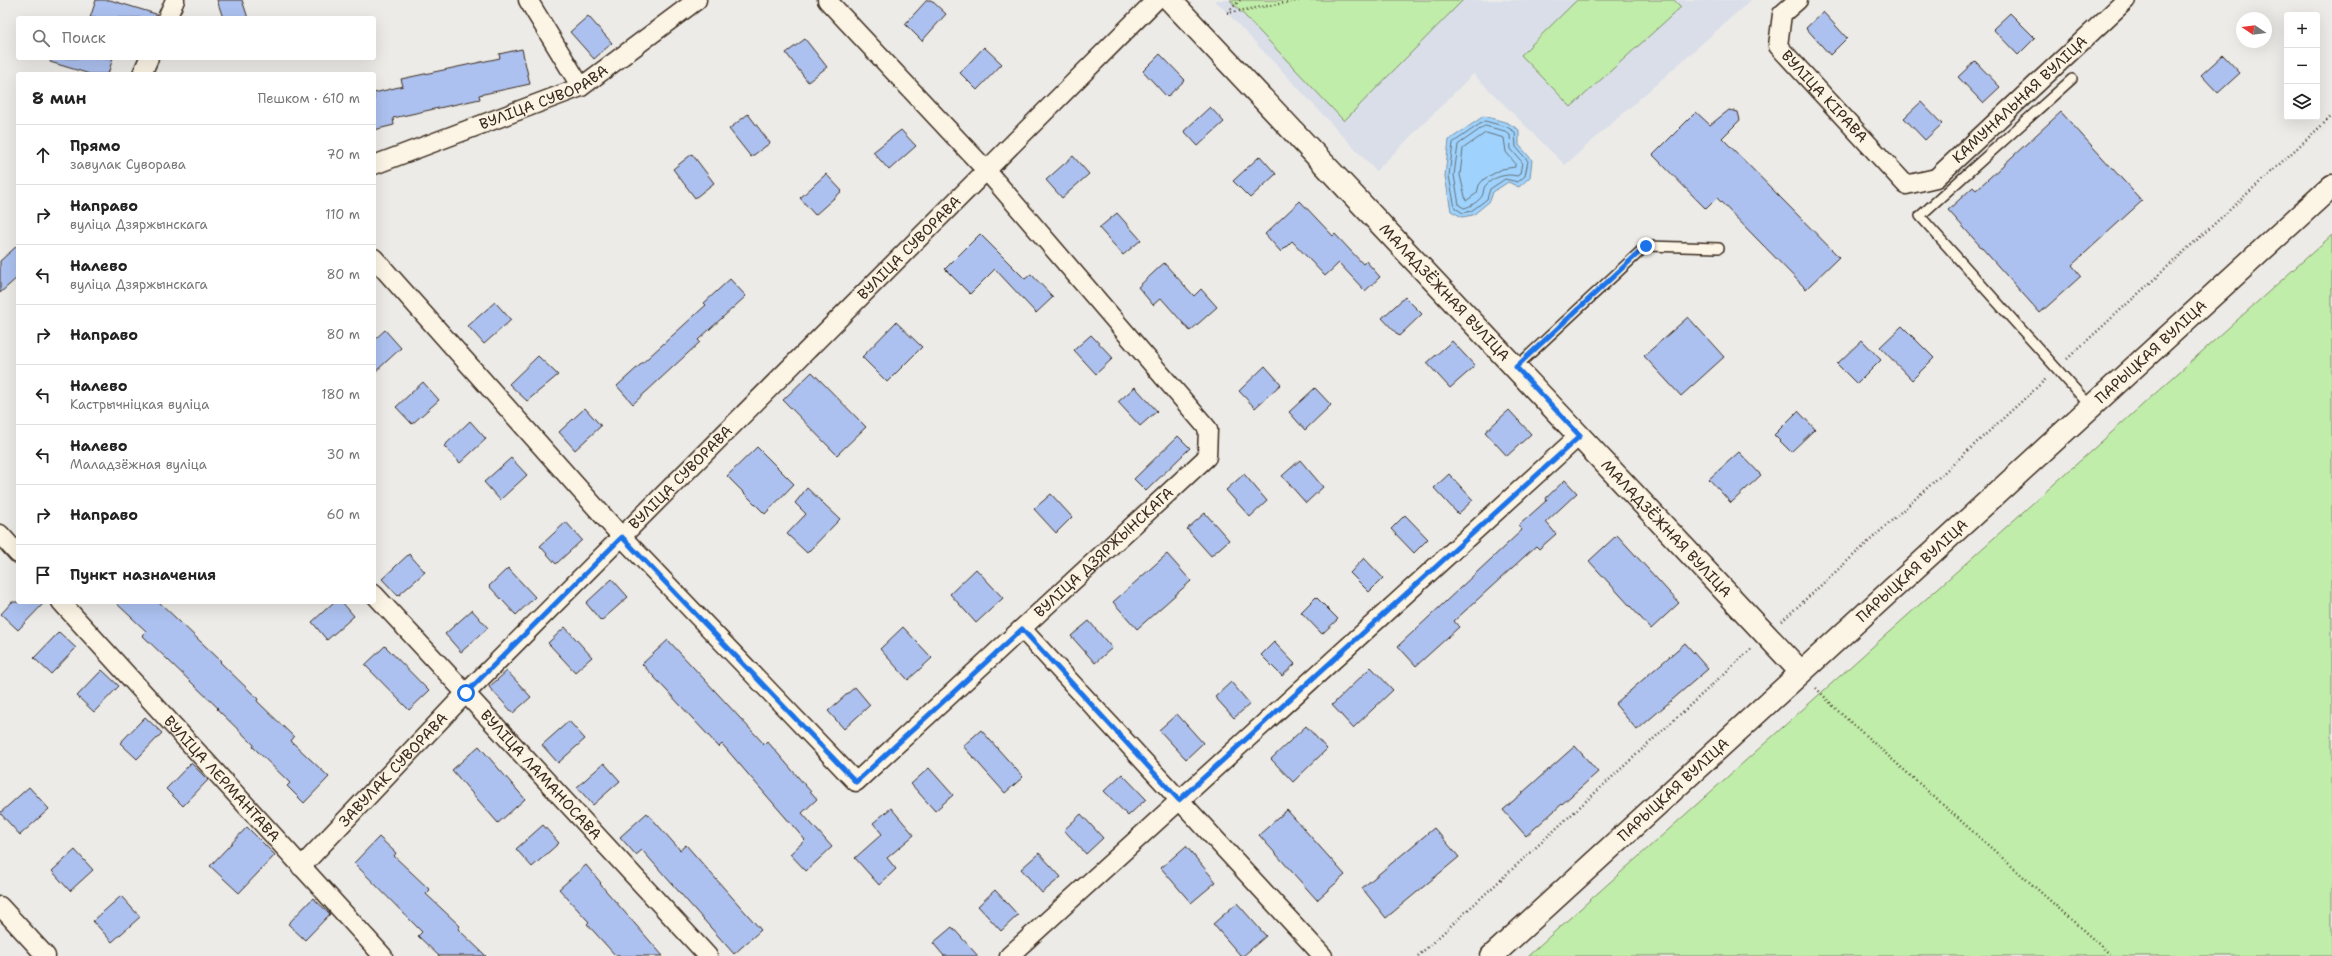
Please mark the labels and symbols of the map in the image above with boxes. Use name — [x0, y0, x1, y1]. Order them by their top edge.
north arrow — [2236, 12, 2272, 48]
street label: КАМУНАЛЬНАЯ ВУЛІЦА — [1948, 31, 2092, 168]
street label: ВУЛІЦА КІРАВА — [1777, 46, 1872, 147]
street label: ВУЛІЦА СУВОРАВА — [477, 60, 612, 134]
street label: ВУЛІЦА СУВОРАВА — [853, 191, 966, 304]
street label: МАЛАДЗЁЖНАЯ ВУЛІЦА — [1375, 219, 1514, 366]
route end — [1637, 237, 1655, 255]
street label: ПАРЫЦКАЯ ВУЛІЦА — [2091, 296, 2211, 408]
street label: ВУЛІЦА СУВОРАВА — [624, 421, 737, 534]
street label: МАЛАДЗЁЖНАЯ ВУЛІЦА — [1597, 455, 1736, 602]
street label: ВУЛІЦА ДЗЯРЖЫНСКАГА — [1030, 483, 1178, 622]
street label: ПАРЫЦКАЯ ВУЛІЦА — [1852, 515, 1972, 627]
route start — [457, 684, 475, 702]
street label: ВУЛІЦА ЛАМАНОСАВА — [476, 706, 606, 844]
street label: ЗАВУЛАК СУВОРАВА — [334, 708, 452, 831]
street label: ВУЛІЦА ЛЕРМАНТАВА — [159, 711, 284, 846]
street label: ПАРЫЦКАЯ ВУЛІЦА — [1613, 733, 1733, 846]

